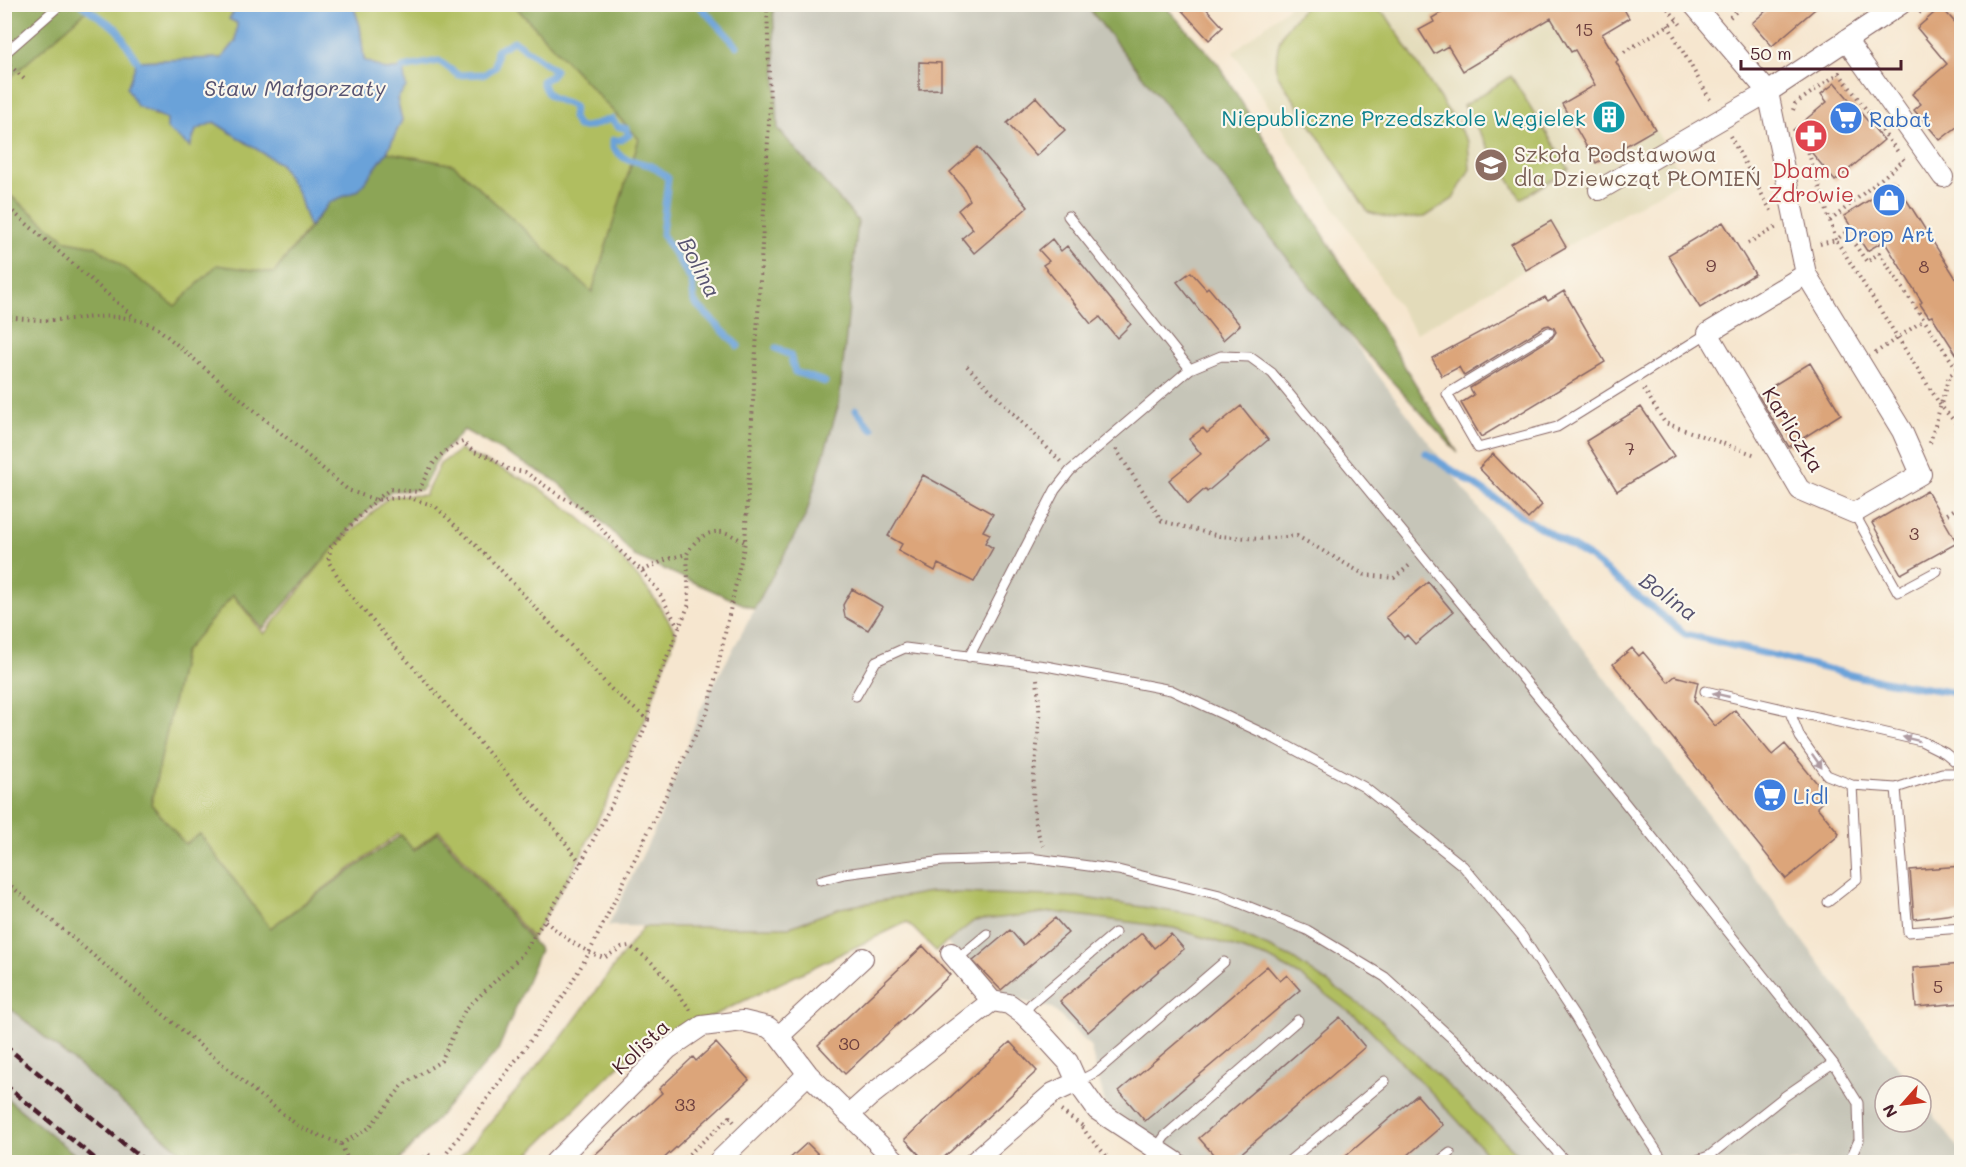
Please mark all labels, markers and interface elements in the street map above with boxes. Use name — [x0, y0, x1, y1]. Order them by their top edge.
house number: 15 — [1575, 17, 1593, 41]
scale bar — [1741, 33, 1902, 71]
text: 50 m — [1750, 41, 1792, 65]
water label: Staw Małgorzaty — [204, 73, 386, 102]
building icon: Niepubliczne Przedszkole Węgielek — [1591, 99, 1627, 135]
supermarket icon: Rabat — [1828, 100, 1864, 136]
place label: Niepubliczne Przedszkole Węgielek — [1221, 104, 1586, 131]
place label: Rabat — [1869, 105, 1931, 132]
pharmacy icon: Dbam o Zdrowie — [1793, 118, 1829, 154]
place label: Szkoła Podstawowa dla Dziewcząt PŁOMIEŃ — [1514, 140, 1761, 191]
school or university icon: Szkoła Podstawowa dla Dziewcząt PŁOMIEŃ — [1473, 147, 1509, 183]
place label: Dbam o Zdrowie — [1768, 156, 1854, 207]
shop icon: Drop Art — [1871, 182, 1907, 218]
place label: Drop Art — [1843, 220, 1935, 247]
water label: Bolina — [672, 232, 728, 302]
house number: 9 — [1706, 253, 1717, 277]
house number: 8 — [1919, 254, 1930, 278]
street label: Karliczka — [1757, 381, 1831, 477]
house number: 7 — [1625, 436, 1635, 460]
house number: 3 — [1909, 521, 1919, 545]
water label: Bolina — [1634, 565, 1704, 627]
one-way arrow — [1712, 690, 1731, 699]
one-way arrow — [1902, 733, 1921, 743]
one-way arrow — [1811, 753, 1823, 769]
supermarket icon: Lidl — [1752, 777, 1788, 813]
place label: Lidl — [1793, 782, 1829, 809]
house number: 5 — [1933, 974, 1943, 998]
street label: Kolista — [605, 1012, 675, 1080]
house number: 30 — [838, 1031, 860, 1055]
north arrow — [1873, 1074, 1933, 1134]
house number: 33 — [674, 1092, 696, 1116]
text: N — [1877, 1101, 1901, 1122]

